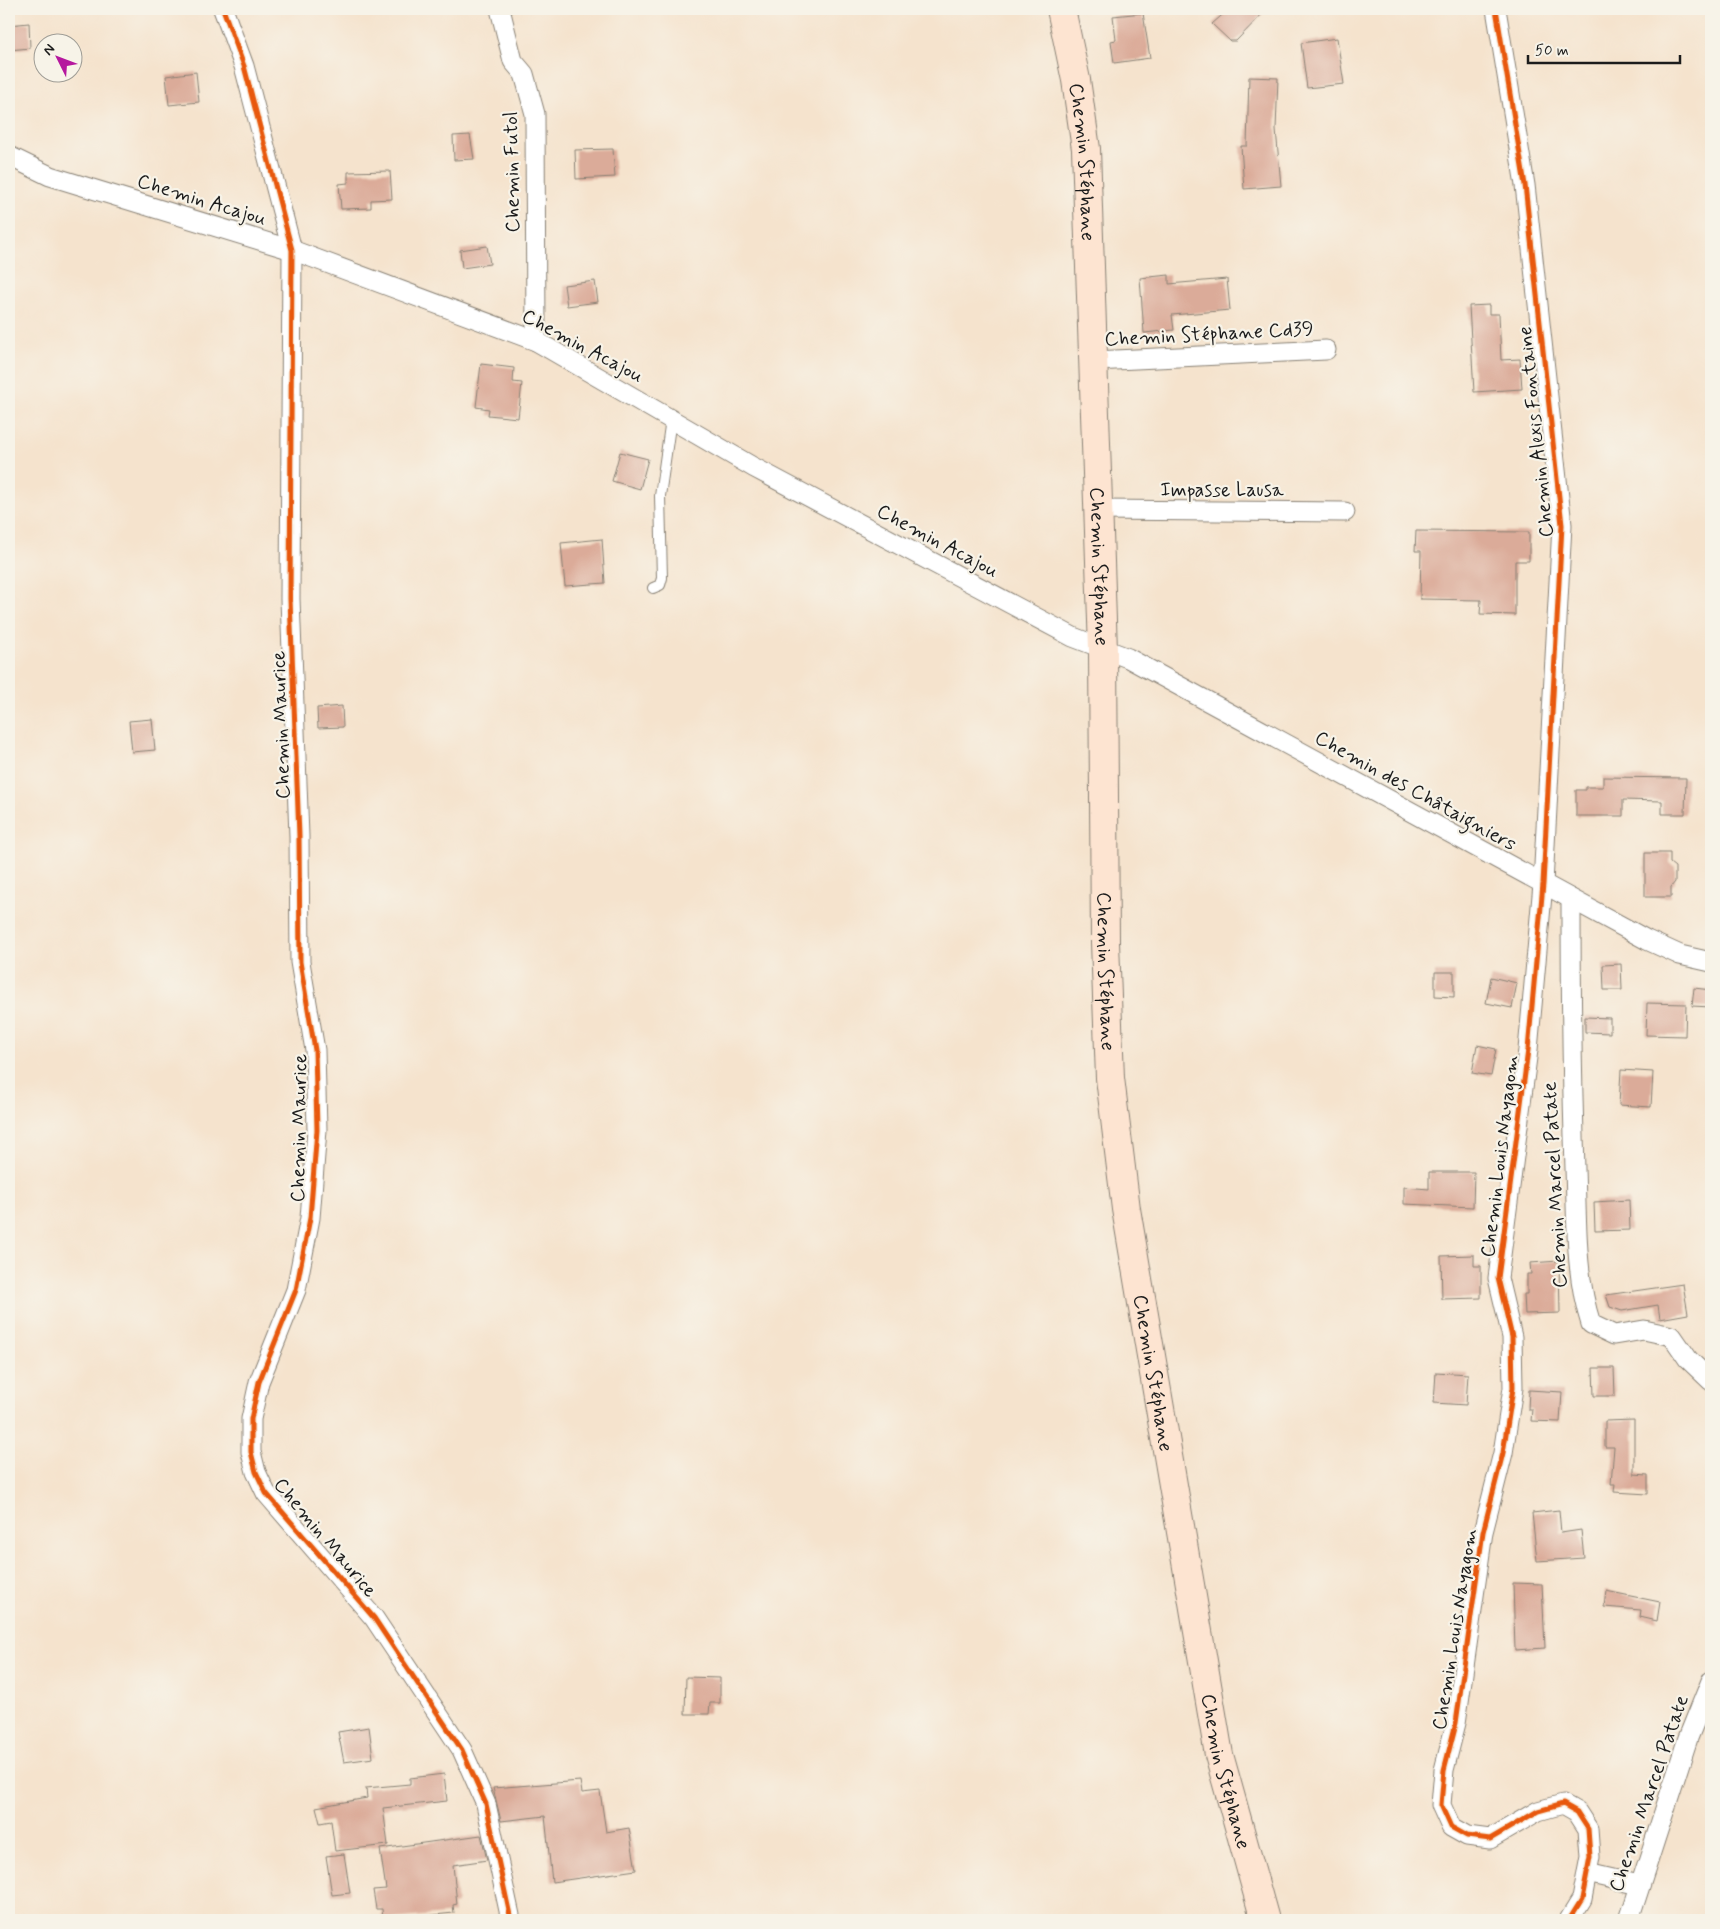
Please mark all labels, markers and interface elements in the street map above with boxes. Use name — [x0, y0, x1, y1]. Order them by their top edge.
north arrow — [32, 32, 82, 82]
scale bar — [1528, 32, 1680, 64]
text: N — [39, 40, 59, 59]
text: 50 m — [1535, 41, 1569, 61]
street label: Chemin Stéphane — [1062, 81, 1101, 242]
street label: Chemin Futol — [498, 111, 527, 233]
street label: Chemin Acajou — [134, 168, 270, 233]
street label: Chemin Acajou — [517, 303, 648, 390]
street label: Chemin Stéphane Cd39 — [1104, 316, 1314, 353]
street label: Chemin Alexis Fontaine — [1512, 325, 1561, 539]
street label: Impasse Lausa — [1160, 477, 1285, 504]
street label: Chemin Stéphane — [1082, 487, 1115, 646]
street label: Chemin Acajou — [872, 498, 1003, 585]
street label: Chemin Maurice — [265, 650, 298, 800]
street label: Chemin des Châtaigniers — [1309, 725, 1521, 860]
street label: Chemin Stéphane — [1090, 892, 1121, 1051]
street label: Chemin Louis Nayagom — [1475, 1053, 1526, 1259]
street label: Chemin Maurice — [285, 1054, 314, 1203]
street label: Chemin Marcel Patate — [1537, 1081, 1574, 1289]
street label: Chemin Stéphane — [1126, 1293, 1179, 1454]
street label: Chemin Maurice — [267, 1472, 383, 1604]
street label: Chemin Louis Nayagom — [1426, 1526, 1485, 1732]
street label: Chemin Marcel Patate — [1603, 1691, 1696, 1896]
street label: Chemin Stéphane — [1194, 1692, 1257, 1852]

